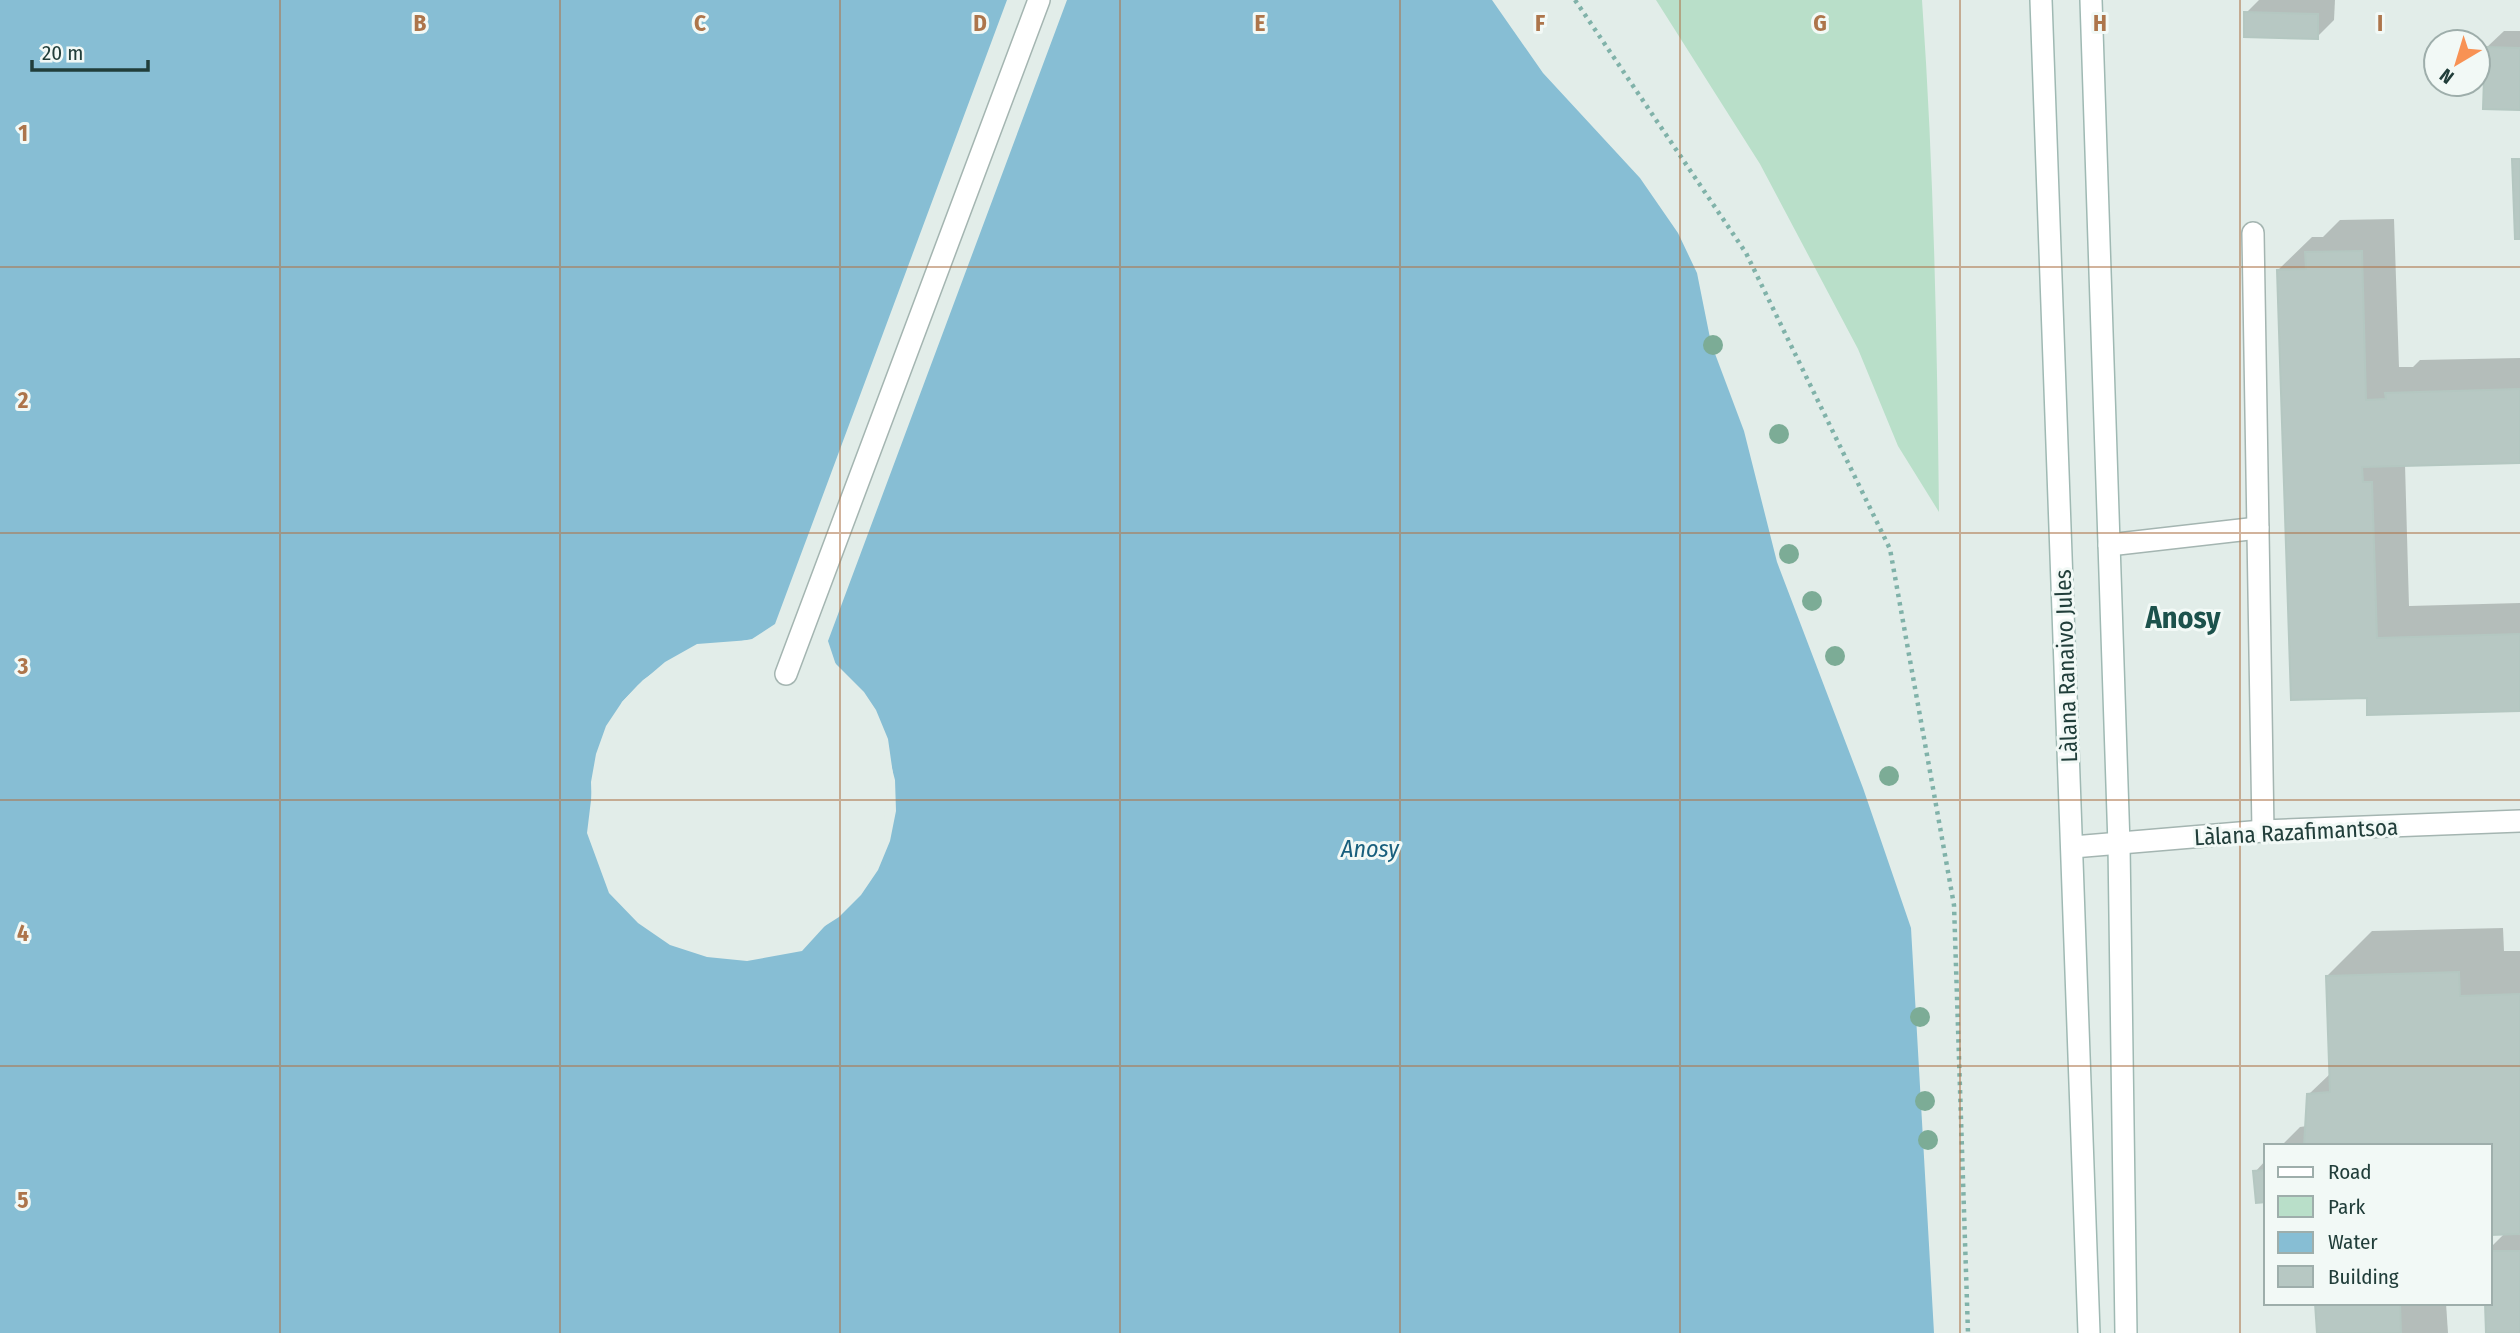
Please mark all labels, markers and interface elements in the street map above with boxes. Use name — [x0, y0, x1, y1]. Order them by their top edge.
text: B — [414, 9, 427, 37]
text: C — [694, 9, 706, 37]
text: D — [973, 9, 987, 37]
text: E — [1255, 9, 1266, 37]
text: F — [1535, 9, 1545, 37]
text: G — [1813, 9, 1827, 37]
text: H — [2093, 9, 2107, 37]
text: I — [2377, 9, 2383, 37]
scale bar — [32, 28, 147, 72]
north arrow — [2422, 28, 2492, 98]
text: 20 m — [42, 40, 83, 66]
text: N — [2435, 63, 2458, 89]
text: 1 — [18, 119, 28, 147]
text: 2 — [17, 386, 29, 414]
street label: Làlana Ranaivo Jules — [2049, 569, 2083, 763]
district label: Anosy — [2144, 600, 2221, 636]
text: 3 — [17, 652, 29, 680]
street label: Làlana Razafimantsoa — [2193, 813, 2399, 851]
water label: Anosy — [1340, 835, 1400, 863]
text: 4 — [17, 919, 29, 947]
legend — [2264, 1144, 2492, 1305]
text: Road — [2328, 1159, 2372, 1185]
text: 5 — [17, 1186, 29, 1214]
text: Park — [2328, 1194, 2366, 1220]
text: Water — [2328, 1229, 2378, 1255]
text: Building — [2328, 1264, 2399, 1290]

